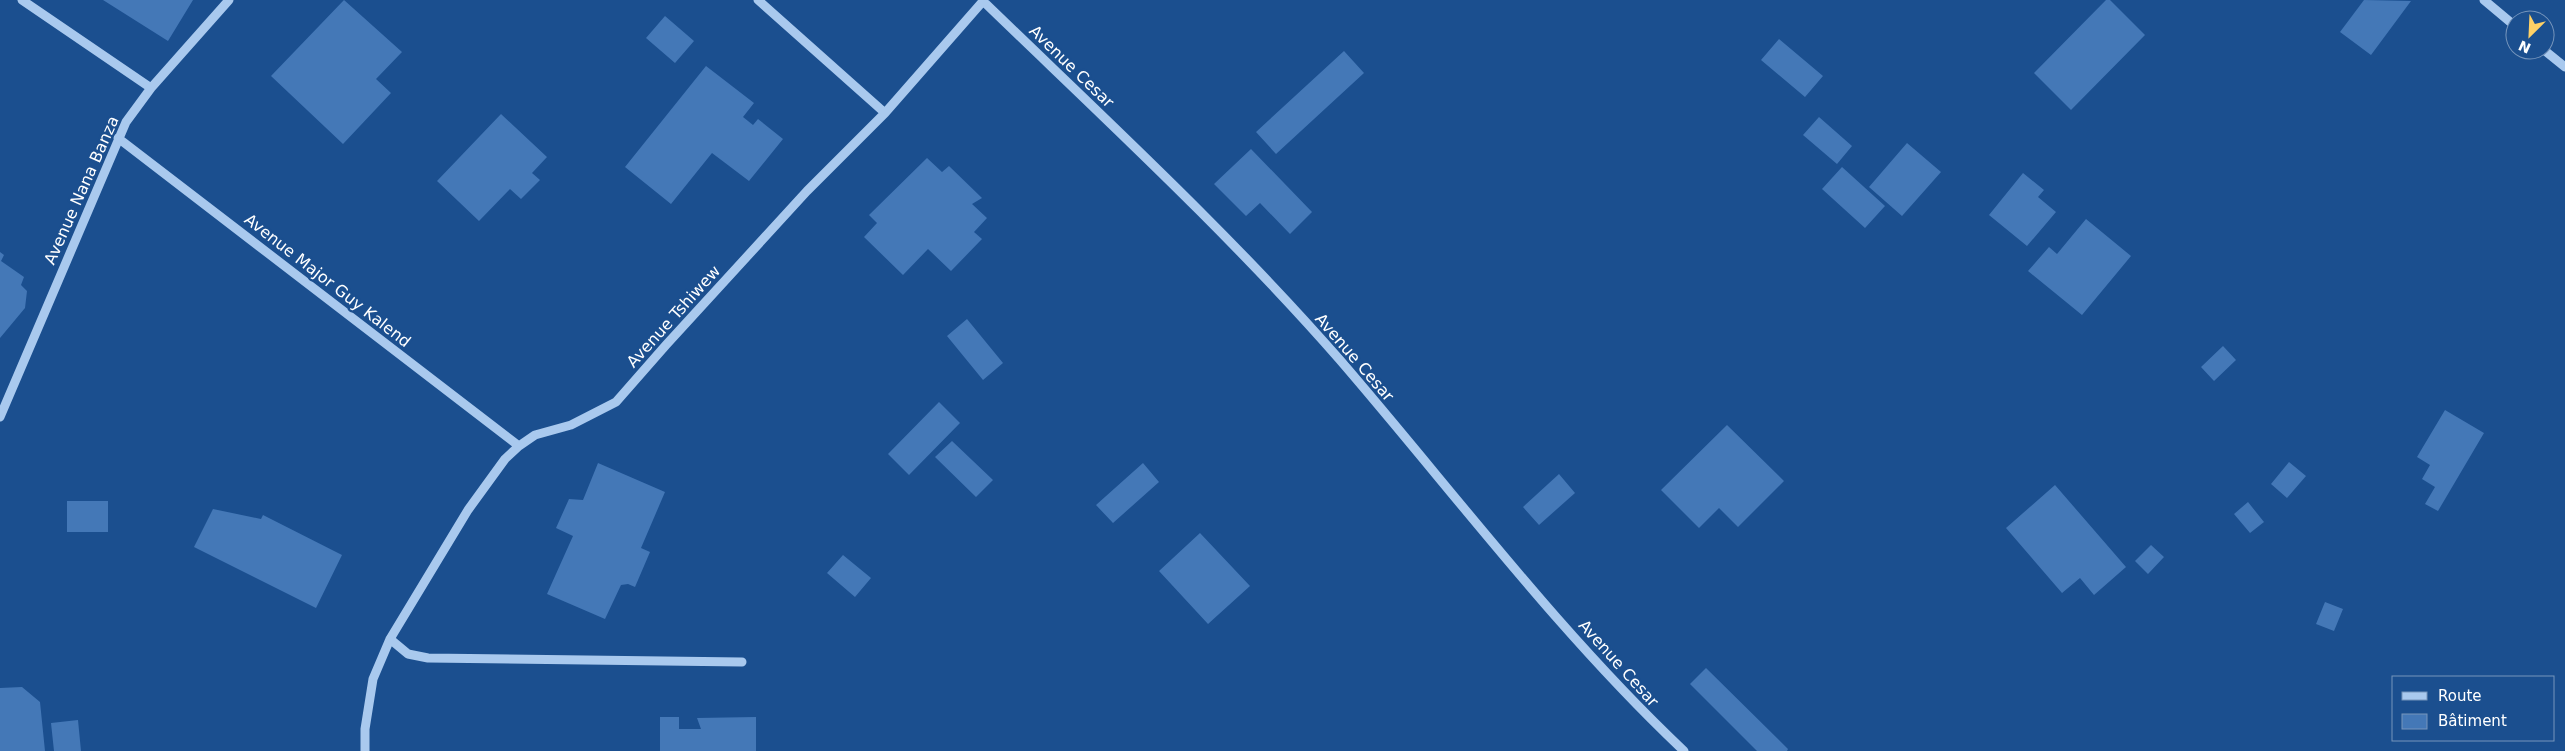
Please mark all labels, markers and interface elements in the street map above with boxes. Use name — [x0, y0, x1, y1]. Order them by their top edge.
north arrow — [2505, 10, 2555, 60]
street label: Avenue Cesar — [1025, 21, 1118, 112]
text: N — [2516, 37, 2533, 57]
street label: Avenue Nana Banza — [40, 113, 123, 267]
street label: Avenue Major Guy Kalend — [241, 210, 415, 351]
street label: Avenue Tshiwew — [623, 261, 724, 371]
street label: Avenue Cesar — [1311, 309, 1398, 405]
street label: Avenue Cesar — [1575, 616, 1663, 711]
legend — [2392, 676, 2555, 741]
text: Route — [2438, 687, 2482, 705]
text: Bâtiment — [2438, 712, 2507, 730]

